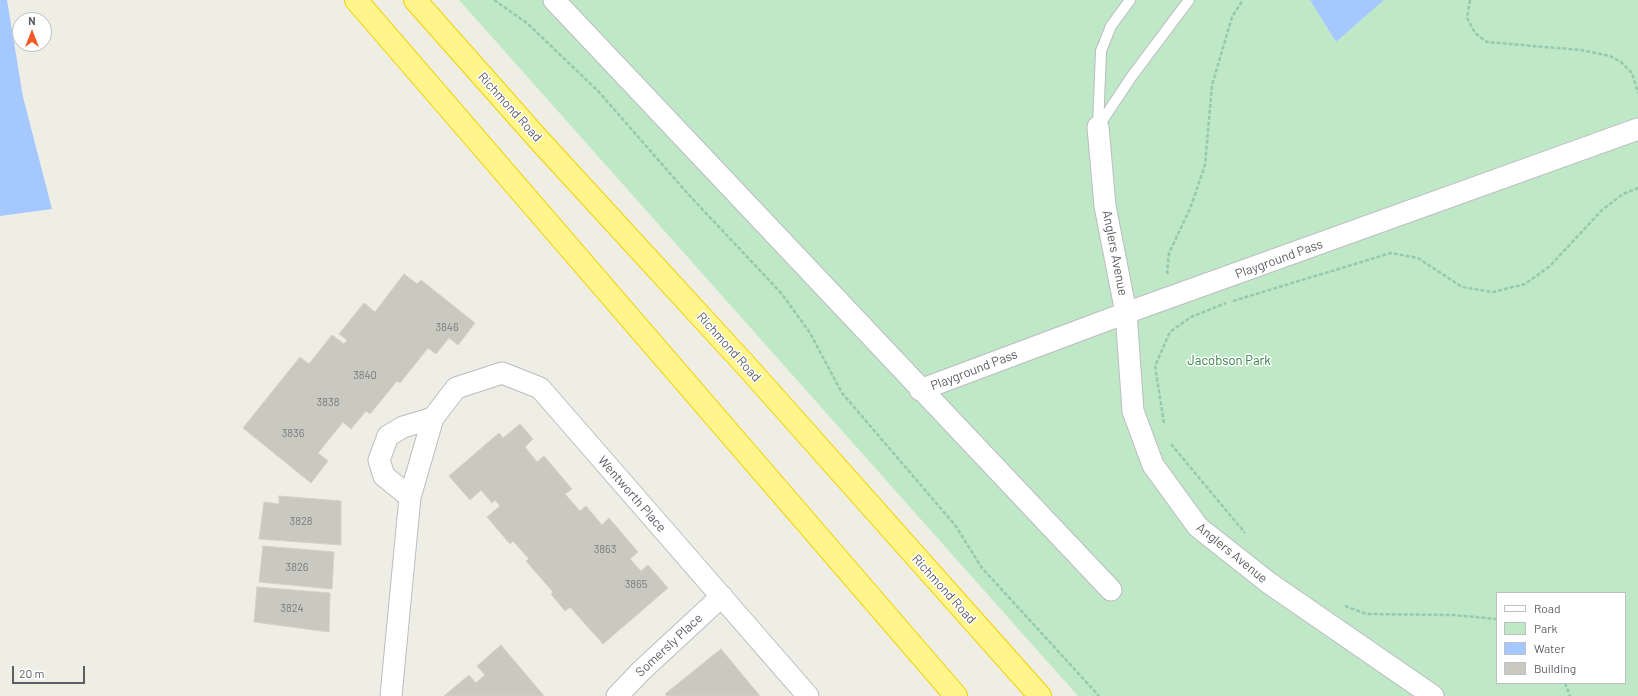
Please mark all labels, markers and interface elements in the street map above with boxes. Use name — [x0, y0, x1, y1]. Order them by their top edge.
north arrow — [12, 12, 52, 52]
text: N — [28, 14, 36, 27]
street label: Richmond Road — [475, 69, 545, 145]
street label: Anglers Avenue — [1099, 209, 1131, 297]
street label: Playground Pass — [1233, 236, 1325, 282]
street label: Richmond Road — [694, 309, 764, 385]
house number: 3846 — [435, 320, 459, 334]
street label: Playground Pass — [928, 346, 1020, 394]
park label: Jacobson Park — [1187, 353, 1271, 369]
house number: 3840 — [353, 368, 377, 382]
house number: 3838 — [317, 395, 339, 409]
house number: 3836 — [282, 426, 304, 440]
street label: Wentworth Place — [595, 453, 669, 535]
house number: 3828 — [289, 514, 313, 528]
street label: Anglers Avenue — [1193, 520, 1271, 586]
house number: 3863 — [594, 542, 616, 556]
street label: Richmond Road — [909, 551, 979, 627]
house number: 3826 — [286, 560, 308, 574]
house number: 3865 — [625, 577, 647, 591]
legend — [1496, 592, 1626, 684]
house number: 3824 — [280, 601, 304, 615]
text: Road — [1534, 601, 1561, 615]
street label: Somersly Place — [632, 610, 706, 680]
text: Park — [1534, 621, 1558, 635]
text: Water — [1534, 641, 1565, 655]
scale bar — [14, 658, 87, 684]
text: Building — [1534, 661, 1576, 675]
text: 20 m — [19, 666, 45, 680]

